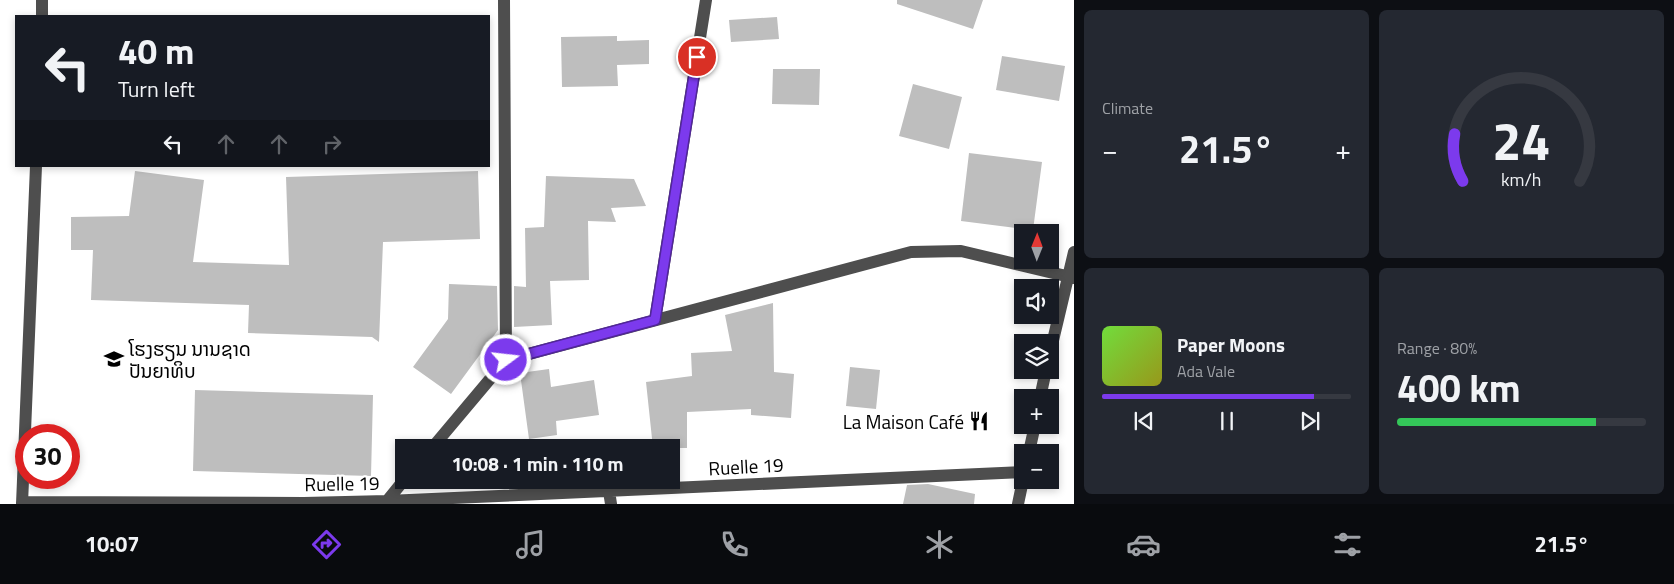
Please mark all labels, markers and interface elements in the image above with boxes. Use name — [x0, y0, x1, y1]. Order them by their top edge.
text: 40 m — [118, 24, 194, 78]
icon: left — [35, 35, 100, 100]
pin — [676, 36, 718, 78]
icon: arrive — [683, 43, 711, 71]
text: Turn left — [118, 72, 195, 106]
text: Climate — [1102, 96, 1153, 120]
text: 24 — [1492, 101, 1551, 180]
text: 21.5° — [1179, 120, 1274, 178]
text: − — [1102, 128, 1118, 171]
text: + — [1335, 128, 1351, 171]
icon: left — [159, 130, 187, 158]
icon: ahead — [212, 130, 240, 158]
icon: ahead — [265, 130, 293, 158]
icon: right — [318, 130, 346, 158]
text: km/h — [1501, 166, 1542, 193]
north arrow — [1014, 224, 1059, 269]
map controls — [1014, 224, 1059, 489]
button: sound — [1014, 279, 1059, 324]
text: Paper Moons — [1177, 330, 1285, 359]
position arrow — [479, 333, 531, 385]
place label: ໂຮງຮຽນ ນານຊາດ ປັນຍາທິບ — [128, 334, 251, 385]
button: layers — [1014, 334, 1059, 379]
text: Range · 80% — [1397, 336, 1477, 360]
school or university icon: ໂຮງຮຽນ ນານຊາດ ປັນຍາທິບ — [103, 348, 125, 370]
text: Ada Vale — [1177, 359, 1235, 383]
text: 400 km — [1397, 359, 1521, 417]
button: + — [1014, 389, 1059, 434]
place label: La Maison Café — [843, 407, 964, 436]
icon: previous — [1130, 407, 1158, 435]
icon: pause — [1213, 407, 1241, 435]
icon: next — [1296, 407, 1324, 435]
restaurant icon: La Maison Café — [968, 410, 990, 432]
speed limit sign: 30 — [15, 424, 80, 489]
button: − — [1014, 444, 1059, 489]
text: 10:08 · 1 min · 110 m — [451, 449, 624, 478]
street label: Ruelle 19 — [708, 450, 784, 482]
street label: Ruelle 19 — [304, 468, 380, 498]
text: 10:07 — [85, 527, 140, 561]
icon: directions — [309, 527, 344, 562]
icon: music — [513, 527, 548, 562]
icon: phone — [717, 527, 752, 562]
icon: climate — [922, 527, 957, 562]
icon: car — [1126, 527, 1161, 562]
icon: filters — [1330, 527, 1365, 562]
text: 21.5° — [1534, 527, 1589, 561]

